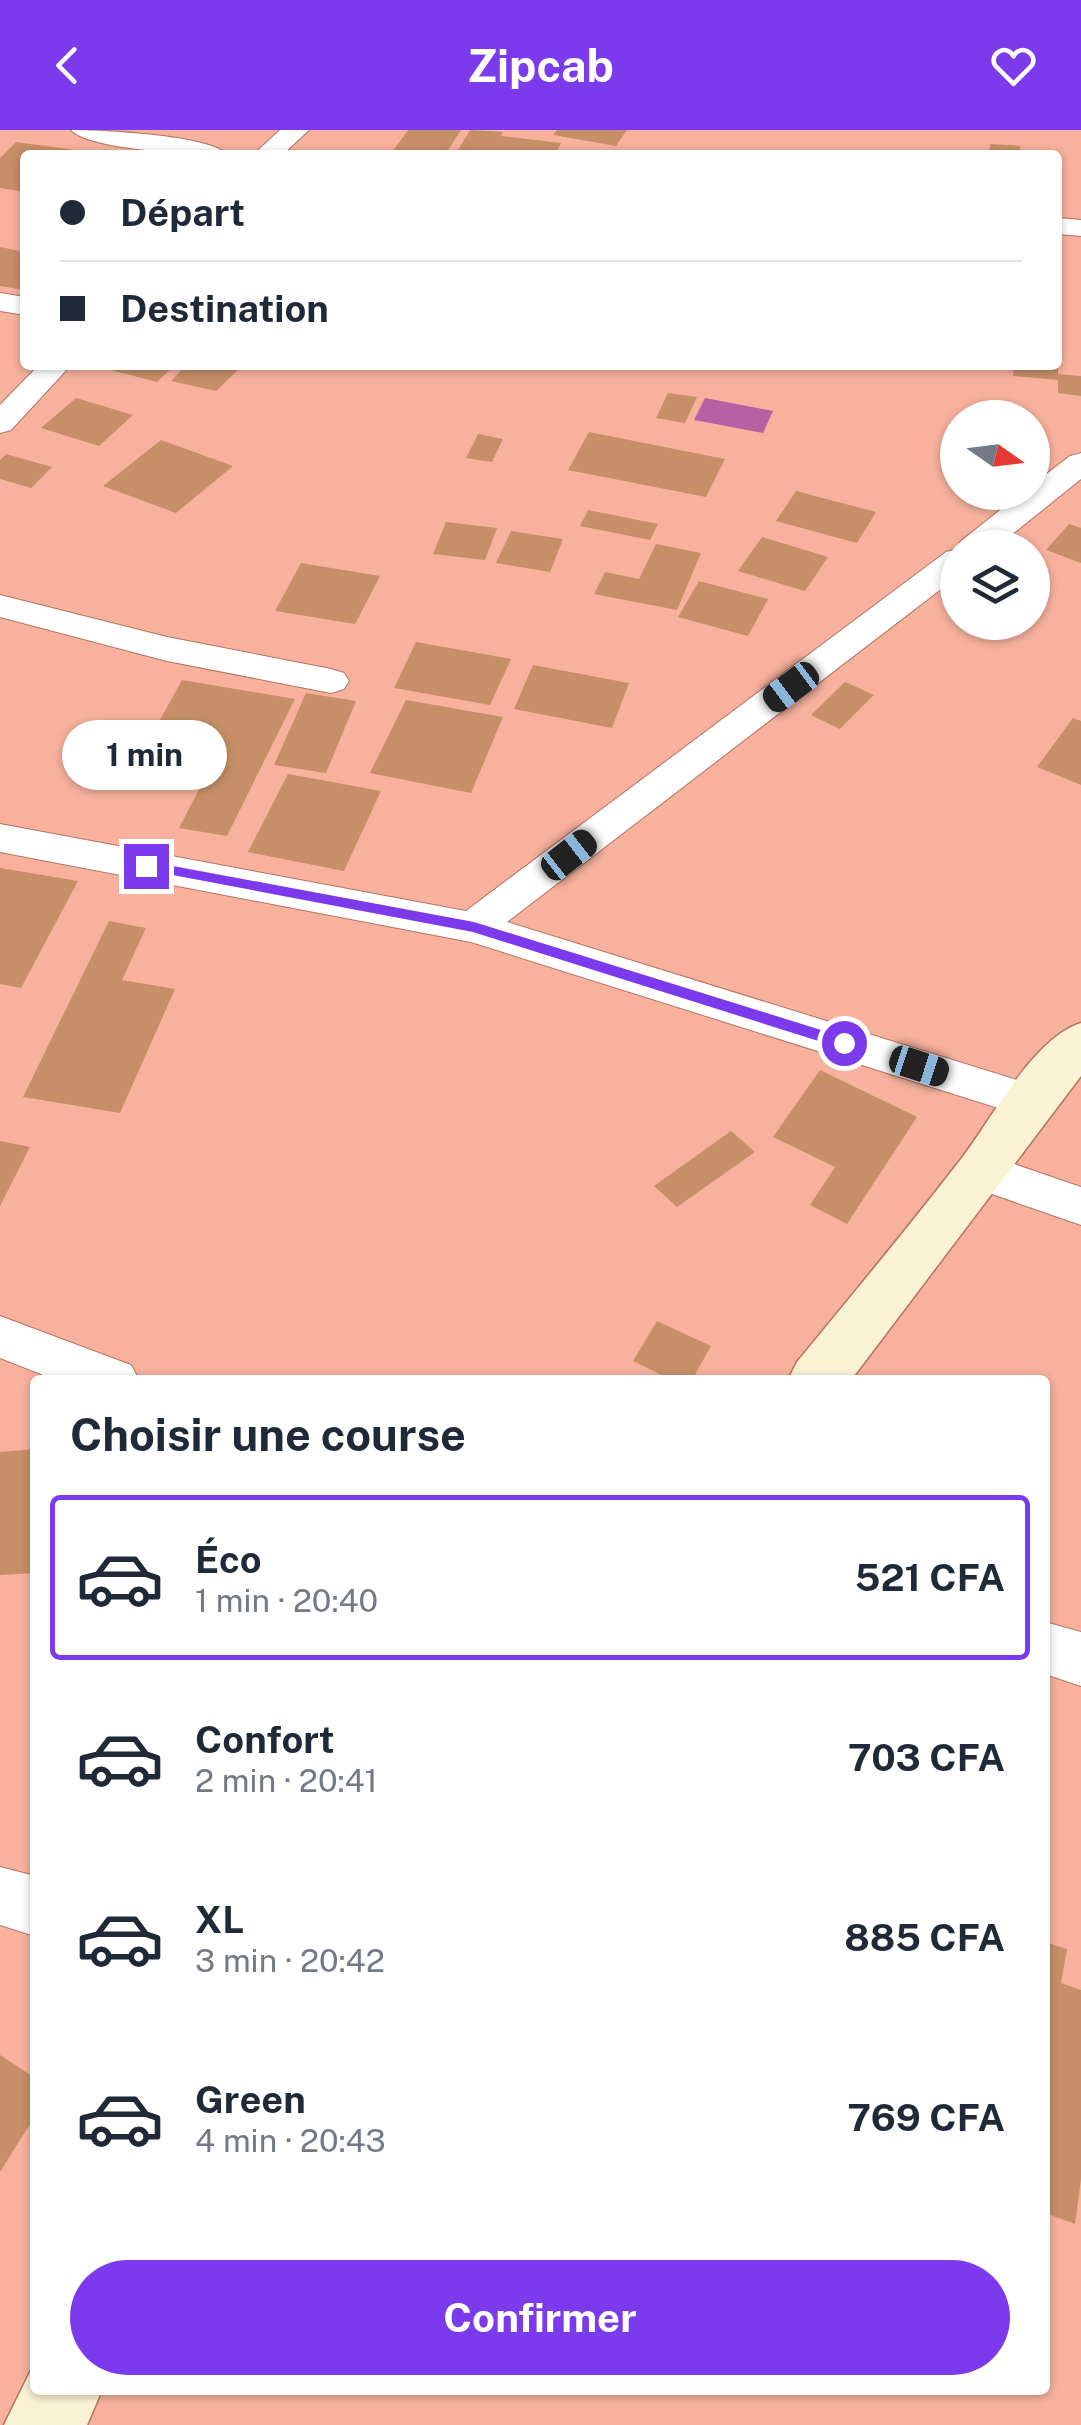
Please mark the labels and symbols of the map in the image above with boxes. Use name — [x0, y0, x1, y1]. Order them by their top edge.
north arrow — [940, 400, 1050, 510]
car — [758, 657, 824, 717]
callout: 1 min — [64, 721, 228, 791]
car — [536, 825, 602, 885]
route end — [124, 844, 169, 889]
route start — [822, 1021, 867, 1066]
car — [886, 1042, 952, 1090]

